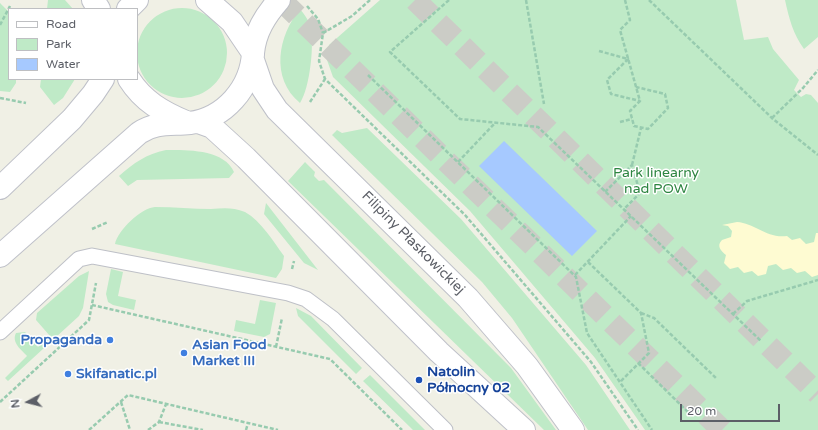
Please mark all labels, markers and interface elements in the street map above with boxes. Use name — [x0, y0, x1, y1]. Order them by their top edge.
legend — [8, 8, 138, 80]
text: Road — [46, 17, 76, 31]
text: Park — [46, 37, 72, 51]
text: Water — [46, 57, 80, 71]
park label: Park linearny nad POW — [613, 165, 699, 198]
street label: Filipiny Płaskowickiej — [358, 188, 468, 298]
place label: Propaganda — [20, 332, 102, 348]
marker: Propaganda — [105, 335, 115, 345]
place label: Asian Food Market III — [192, 337, 266, 370]
marker: Asian Food Market III — [179, 348, 189, 358]
place label: Natolin Północny 02 — [427, 364, 510, 396]
place label: Skifanatic.pl — [76, 366, 157, 382]
marker: Skifanatic.pl — [63, 369, 73, 379]
marker: Natolin Północny 02 — [414, 375, 424, 385]
north arrow — [8, 382, 48, 422]
scale bar — [682, 396, 782, 422]
text: N — [9, 398, 23, 409]
text: 20 m — [687, 404, 716, 418]

